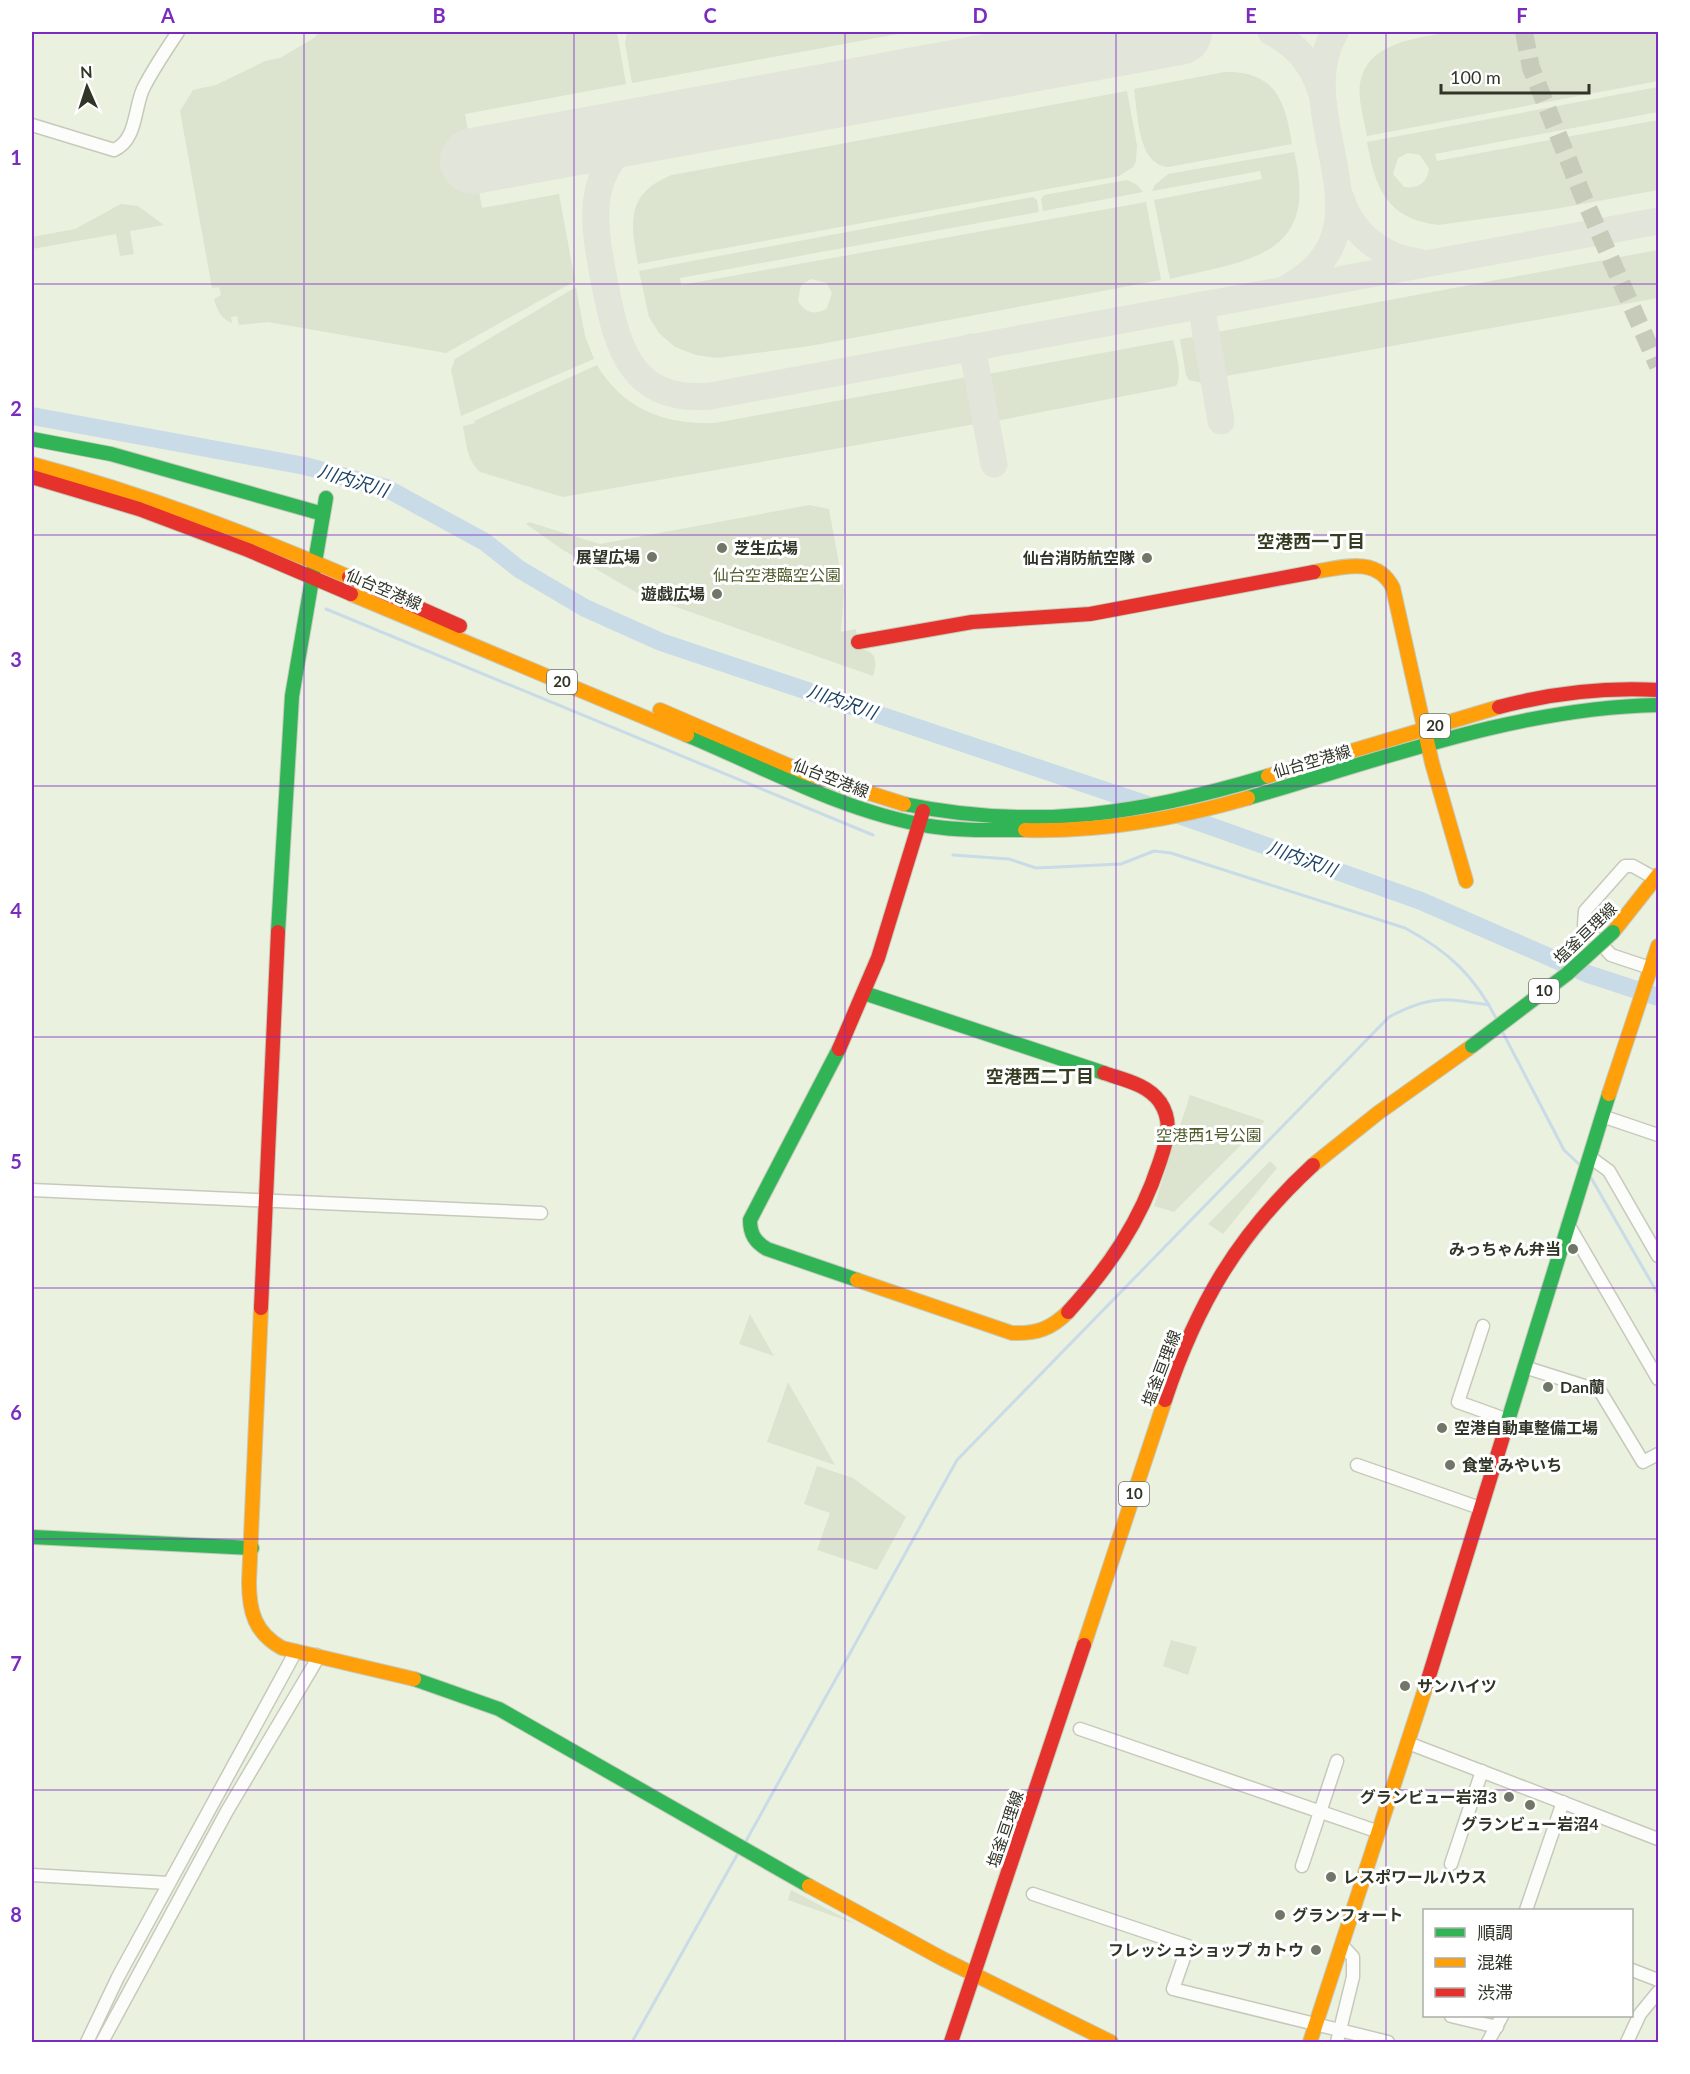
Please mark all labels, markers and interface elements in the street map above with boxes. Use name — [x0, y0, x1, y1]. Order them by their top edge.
text: A — [160, 3, 175, 27]
text: B — [432, 3, 446, 27]
text: C — [703, 3, 717, 27]
text: D — [972, 3, 988, 27]
text: E — [1245, 3, 1257, 27]
text: F — [1516, 3, 1528, 27]
north arrow — [57, 57, 117, 117]
scale bar — [1441, 57, 1590, 95]
text: N — [80, 62, 93, 81]
text: 100 m — [1450, 66, 1501, 88]
text: 1 — [10, 145, 22, 169]
text: 2 — [10, 396, 22, 420]
water label: 川内沢川 — [316, 459, 393, 502]
district label: 空港西一丁目 — [1257, 530, 1365, 552]
place label: 芝生広場 — [734, 538, 798, 557]
marker: 芝生広場 — [715, 541, 729, 555]
place label: 展望広場 — [576, 547, 640, 566]
place label: 仙台消防航空隊 — [1022, 548, 1135, 567]
marker: 展望広場 — [645, 550, 659, 564]
marker: 仙台消防航空隊 — [1140, 551, 1154, 565]
street label: 仙台空港線 — [344, 564, 425, 613]
park label: 仙台空港臨空公園 — [713, 565, 841, 584]
place label: 遊戯広場 — [641, 584, 705, 603]
marker: 遊戯広場 — [710, 587, 724, 601]
text: 3 — [10, 647, 22, 671]
road number: 20 — [547, 670, 577, 694]
water label: 川内沢川 — [805, 679, 882, 724]
road number: 20 — [1420, 714, 1450, 738]
street label: 仙台空港線 — [1271, 740, 1353, 781]
street label: 仙台空港線 — [790, 754, 872, 801]
water label: 川内沢川 — [1265, 835, 1342, 881]
text: 4 — [10, 898, 22, 922]
street label: 塩釜亘理線 — [1549, 898, 1620, 967]
road number: 10 — [1529, 979, 1559, 1003]
district label: 空港西二丁目 — [986, 1065, 1094, 1087]
park label: 空港西1号公園 — [1156, 1125, 1262, 1144]
text: 5 — [10, 1149, 22, 1173]
place label: みっちゃん弁当 — [1449, 1239, 1561, 1258]
marker: みっちゃん弁当 — [1566, 1242, 1580, 1256]
street label: 塩釜亘理線 — [1137, 1327, 1184, 1409]
place label: Dan蘭 — [1560, 1377, 1605, 1396]
marker: Dan蘭 — [1541, 1380, 1555, 1394]
text: 6 — [10, 1400, 22, 1424]
place label: 空港自動車整備工場 — [1454, 1418, 1598, 1437]
marker: 空港自動車整備工場 — [1435, 1421, 1449, 1435]
place label: 食堂 みやいち — [1462, 1455, 1562, 1474]
marker: 食堂 みやいち — [1443, 1458, 1457, 1472]
road number: 10 — [1119, 1482, 1149, 1506]
text: 7 — [10, 1651, 22, 1675]
place label: サンハイツ — [1417, 1676, 1497, 1695]
marker: サンハイツ — [1398, 1679, 1412, 1693]
place label: グランビュー岩沼3 — [1360, 1787, 1497, 1806]
street label: 塩釜亘理線 — [983, 1788, 1027, 1870]
marker: グランビュー岩沼3 — [1502, 1790, 1516, 1804]
marker: グランビュー岩沼4 — [1523, 1798, 1537, 1812]
place label: グランビュー岩沼4 — [1461, 1814, 1599, 1833]
place label: レスポワールハウス — [1343, 1867, 1487, 1886]
marker: レスポワールハウス — [1324, 1870, 1338, 1884]
text: 8 — [10, 1902, 22, 1926]
place label: グランフォート — [1292, 1905, 1404, 1924]
marker: グランフォート — [1273, 1908, 1287, 1922]
legend — [1423, 1909, 1633, 2017]
text: 順調 — [1477, 1921, 1513, 1943]
place label: フレッシュショップ カトウ — [1108, 1940, 1304, 1959]
marker: フレッシュショップ カトウ — [1309, 1943, 1323, 1957]
text: 混雑 — [1477, 1951, 1513, 1973]
text: 渋滞 — [1477, 1981, 1513, 2003]

